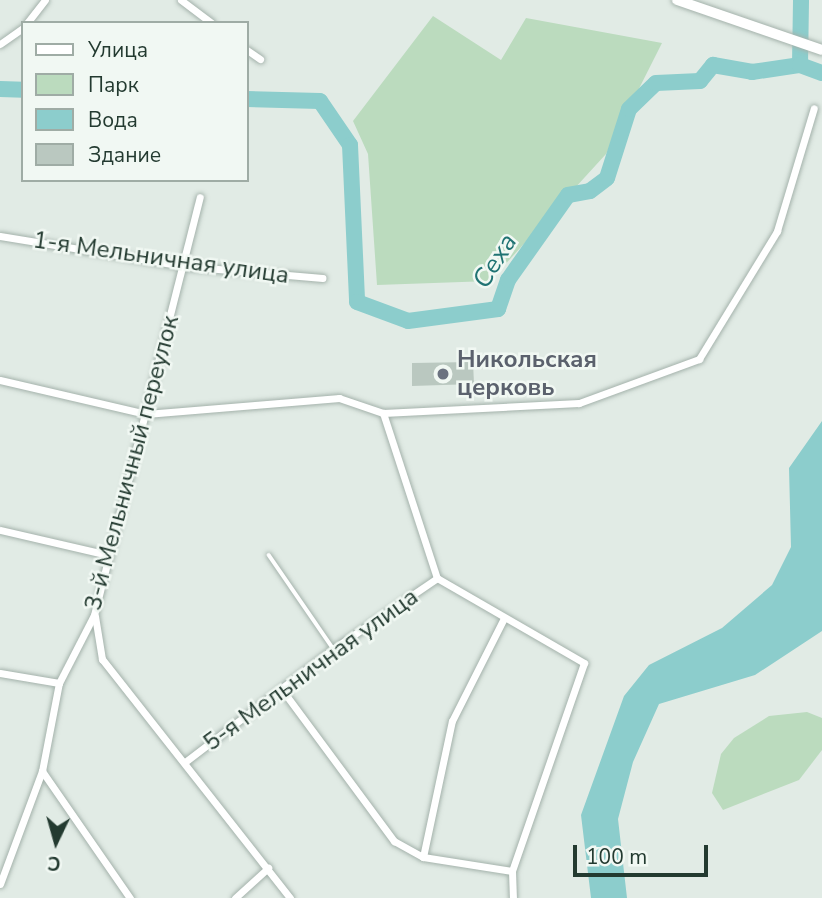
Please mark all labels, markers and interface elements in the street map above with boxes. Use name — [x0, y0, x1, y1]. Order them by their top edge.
legend — [21, 21, 248, 182]
text: Улица — [88, 36, 148, 64]
text: Парк — [88, 71, 139, 99]
text: Вода — [88, 106, 138, 134]
text: Здание — [88, 141, 161, 169]
street label: 1-я Мельничная улица — [31, 226, 291, 290]
water label: Сеха — [466, 228, 524, 294]
street label: 3-й Мельничный переулок — [79, 312, 185, 614]
place label: Никольская церковь — [457, 346, 597, 402]
marker: Никольская церковь — [435, 366, 451, 382]
street label: 5-я Мельничная улица — [198, 582, 424, 758]
north arrow — [21, 807, 91, 877]
scale bar — [577, 832, 712, 876]
text: 100 m — [586, 843, 647, 871]
text: С — [47, 849, 62, 876]

